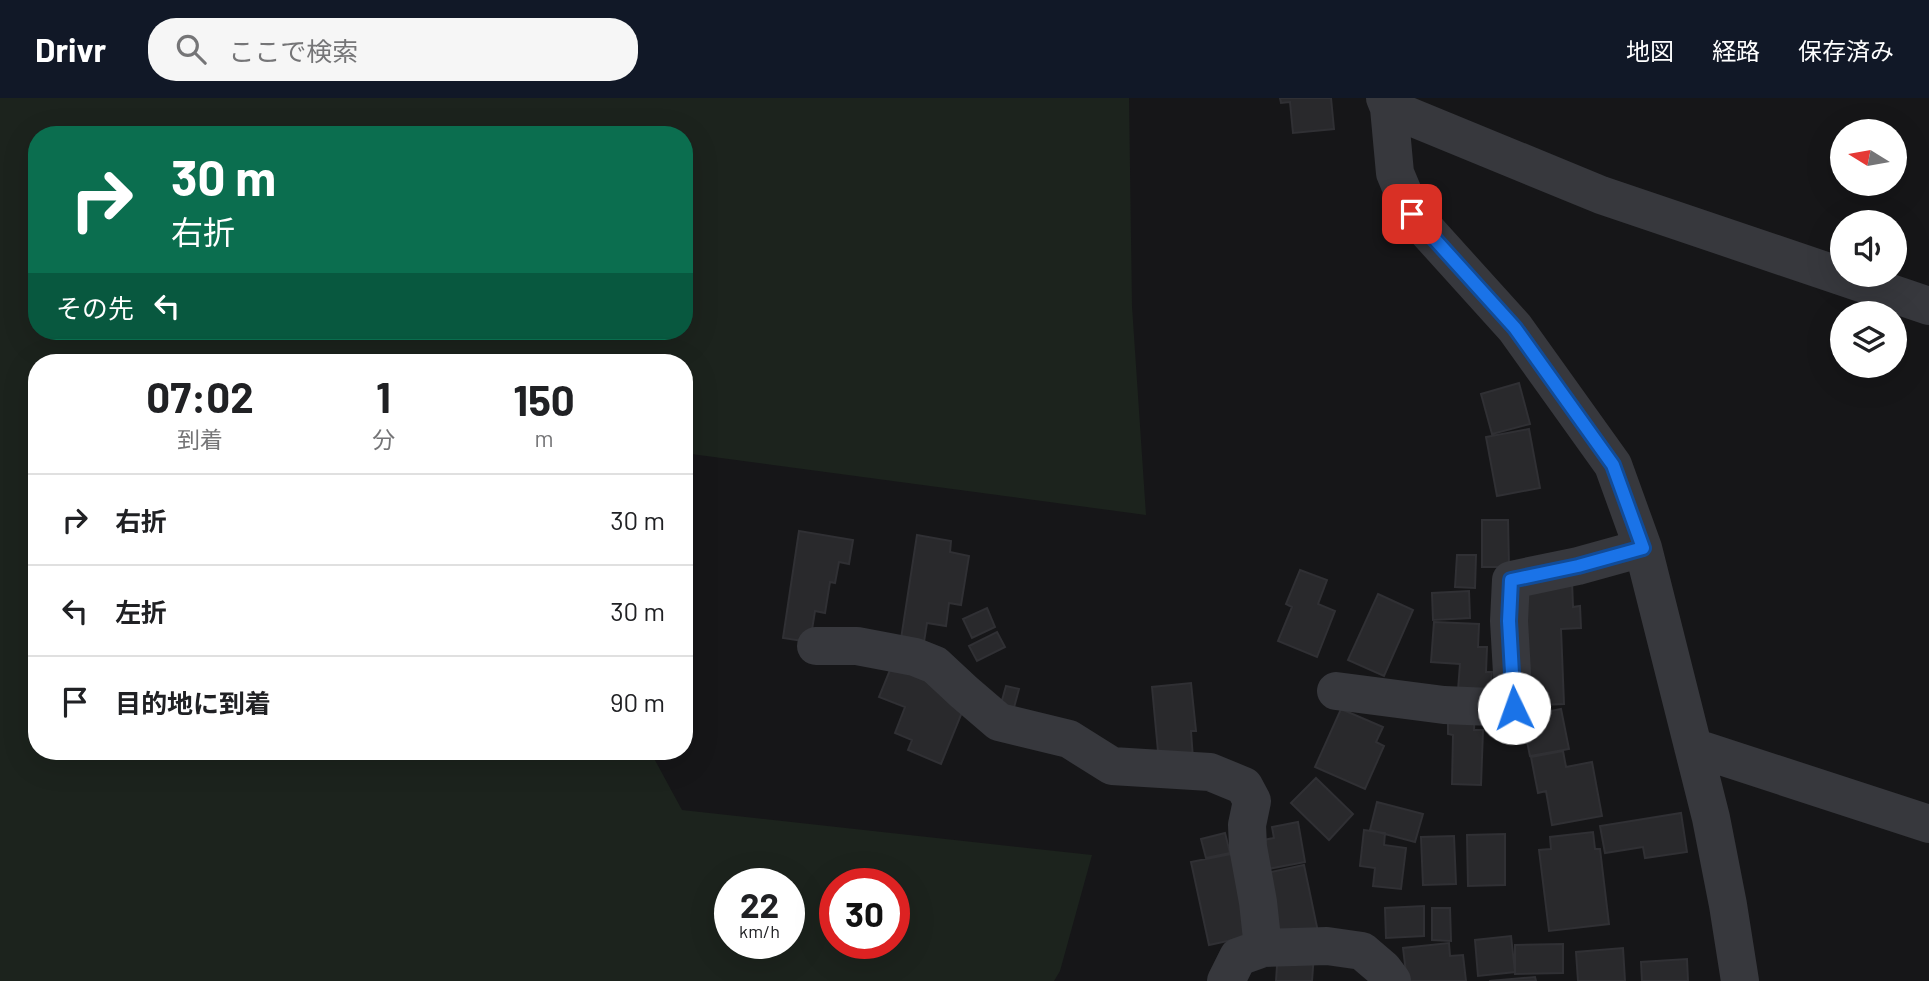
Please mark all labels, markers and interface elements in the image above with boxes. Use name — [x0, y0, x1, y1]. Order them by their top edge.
search box — [148, 18, 638, 81]
text: Drivr — [35, 29, 106, 69]
icon: search — [172, 30, 210, 68]
text: ここで検索 — [228, 35, 358, 66]
text: 地図 — [1626, 36, 1674, 65]
text: 経路 — [1712, 36, 1760, 65]
text: 保存済み — [1798, 36, 1894, 65]
north arrow — [1830, 119, 1908, 196]
map controls — [1830, 119, 1907, 378]
text: 30 m — [171, 147, 276, 206]
icon: right — [56, 154, 147, 245]
pin — [1382, 184, 1442, 244]
icon: arrive — [1393, 195, 1431, 233]
button: sound — [1830, 210, 1907, 287]
text: 右折 — [171, 212, 235, 250]
icon: left — [148, 287, 186, 325]
text: その先 — [56, 292, 134, 323]
button: layers — [1830, 301, 1907, 378]
text: 07:02 — [146, 371, 254, 421]
text: 1 — [376, 371, 391, 421]
text: 150 — [513, 374, 575, 424]
text: m — [534, 424, 554, 452]
text: 到着 — [177, 425, 223, 453]
text: 分 — [372, 425, 395, 453]
icon: right — [56, 501, 94, 539]
text: 30 m — [610, 504, 665, 535]
text: 右折 — [115, 505, 167, 536]
icon: left — [56, 592, 94, 630]
text: 30 m — [610, 595, 665, 626]
text: 左折 — [115, 596, 167, 627]
position arrow — [1477, 671, 1551, 745]
icon: arrive — [56, 683, 94, 721]
text: 90 m — [610, 686, 665, 717]
text: 目的地に到着 — [115, 687, 271, 718]
speed limit sign: 30 — [819, 868, 910, 959]
text: 22 — [740, 883, 779, 925]
text: km/h — [739, 920, 780, 942]

